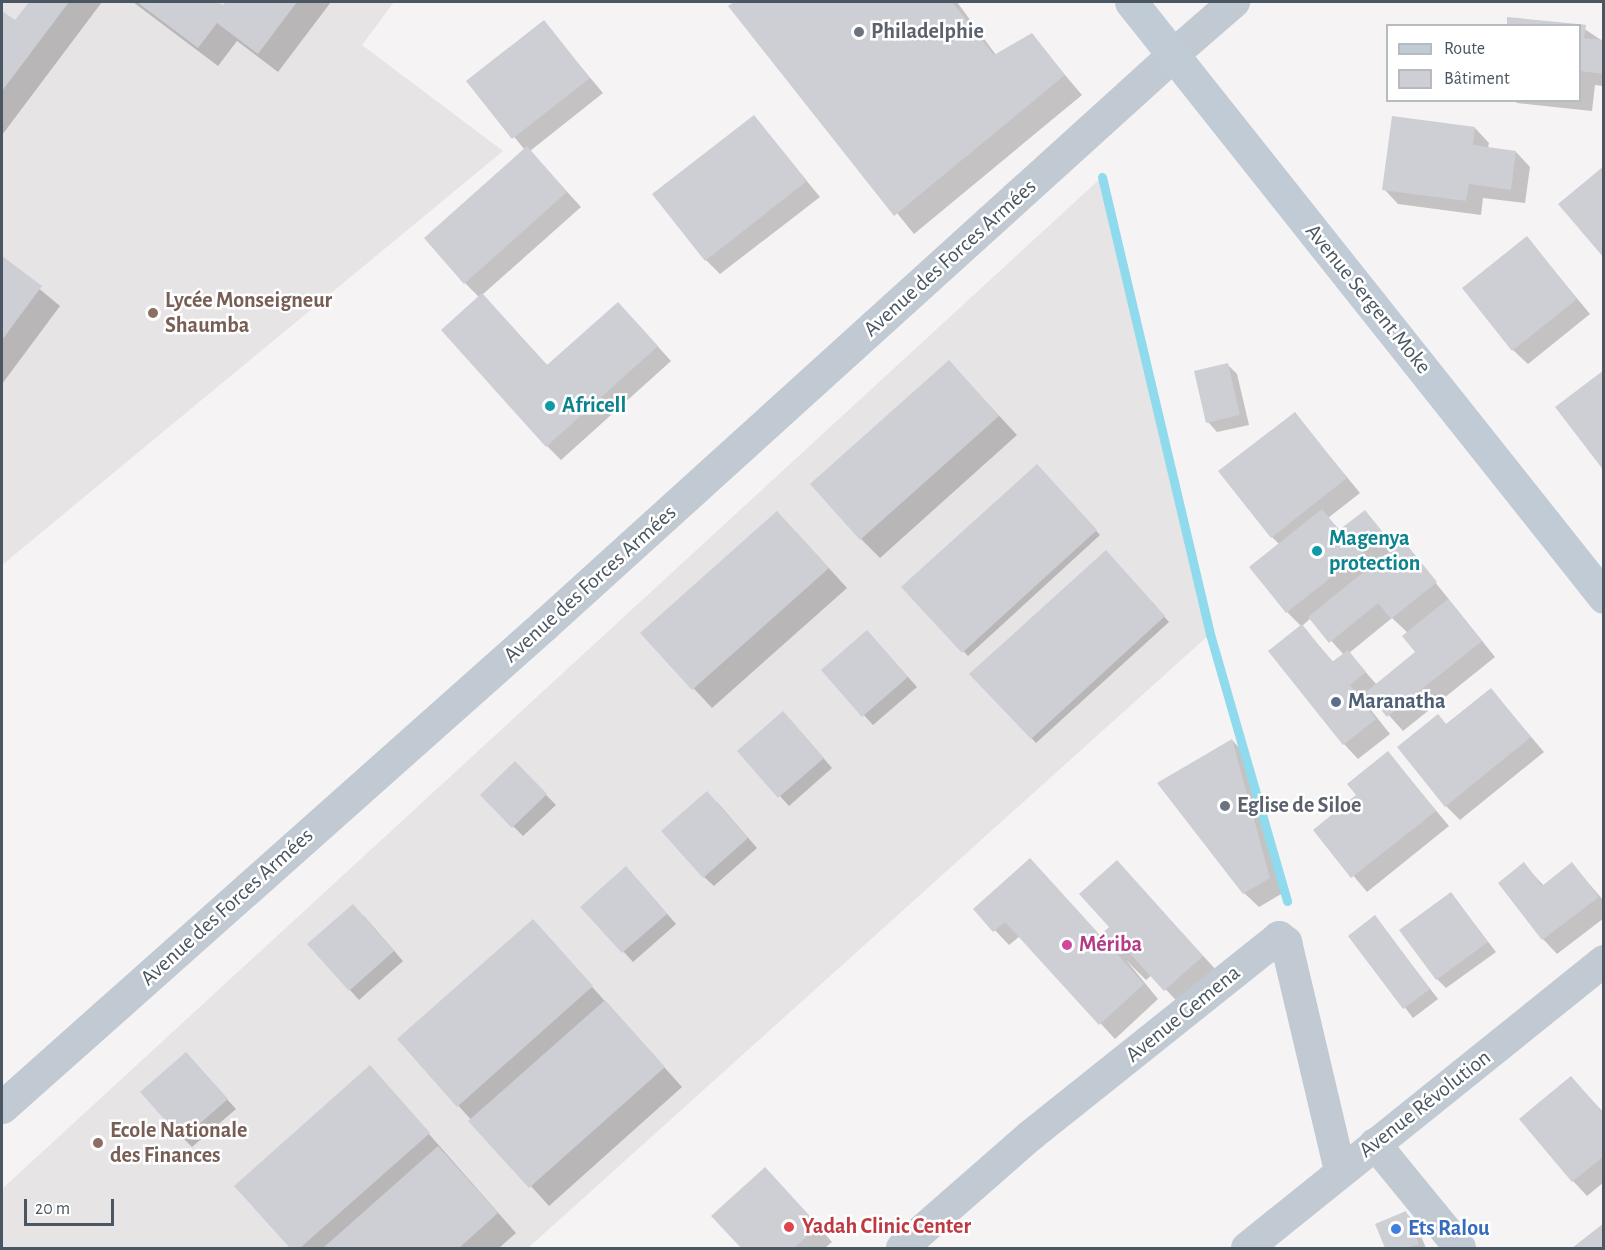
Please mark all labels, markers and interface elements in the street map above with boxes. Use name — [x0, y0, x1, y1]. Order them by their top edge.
place label: Philadelphie — [871, 19, 984, 45]
legend — [1386, 24, 1581, 102]
marker: Philadelphie — [852, 25, 866, 39]
text: Route — [1444, 40, 1485, 58]
text: Bâtiment — [1444, 70, 1510, 88]
street label: Avenue des Forces Armées — [858, 173, 1042, 343]
street label: Avenue Sergent Moke — [1299, 219, 1437, 379]
place label: Lycée Monseigneur Shaumba — [165, 287, 332, 338]
marker: Lycée Monseigneur Shaumba — [146, 306, 160, 320]
place label: Africell — [562, 393, 626, 419]
marker: Africell — [543, 399, 557, 413]
street label: Avenue des Forces Armées — [498, 499, 682, 669]
place label: Magenya protection — [1329, 525, 1420, 576]
marker: Magenya protection — [1310, 544, 1324, 558]
place label: Maranatha — [1348, 689, 1446, 715]
marker: Maranatha — [1329, 695, 1343, 709]
place label: Eglise de Siloe — [1237, 793, 1361, 819]
marker: Eglise de Siloe — [1218, 799, 1232, 813]
street label: Avenue des Forces Armées — [135, 822, 319, 992]
place label: Mériba — [1079, 932, 1142, 958]
marker: Mériba — [1060, 938, 1074, 952]
street label: Avenue Gemena — [1120, 960, 1246, 1068]
street label: Avenue Révolution — [1354, 1044, 1496, 1164]
place label: Ecole Nationale des Finances — [110, 1117, 247, 1168]
marker: Ecole Nationale des Finances — [91, 1136, 105, 1150]
scale bar — [27, 1187, 117, 1225]
text: 20 m — [35, 1200, 70, 1218]
place label: Yadah Clinic Center — [802, 1214, 971, 1240]
place label: Ets Ralou — [1408, 1216, 1490, 1242]
marker: Yadah Clinic Center — [780, 1218, 798, 1236]
marker: Ets Ralou — [1389, 1222, 1403, 1236]

